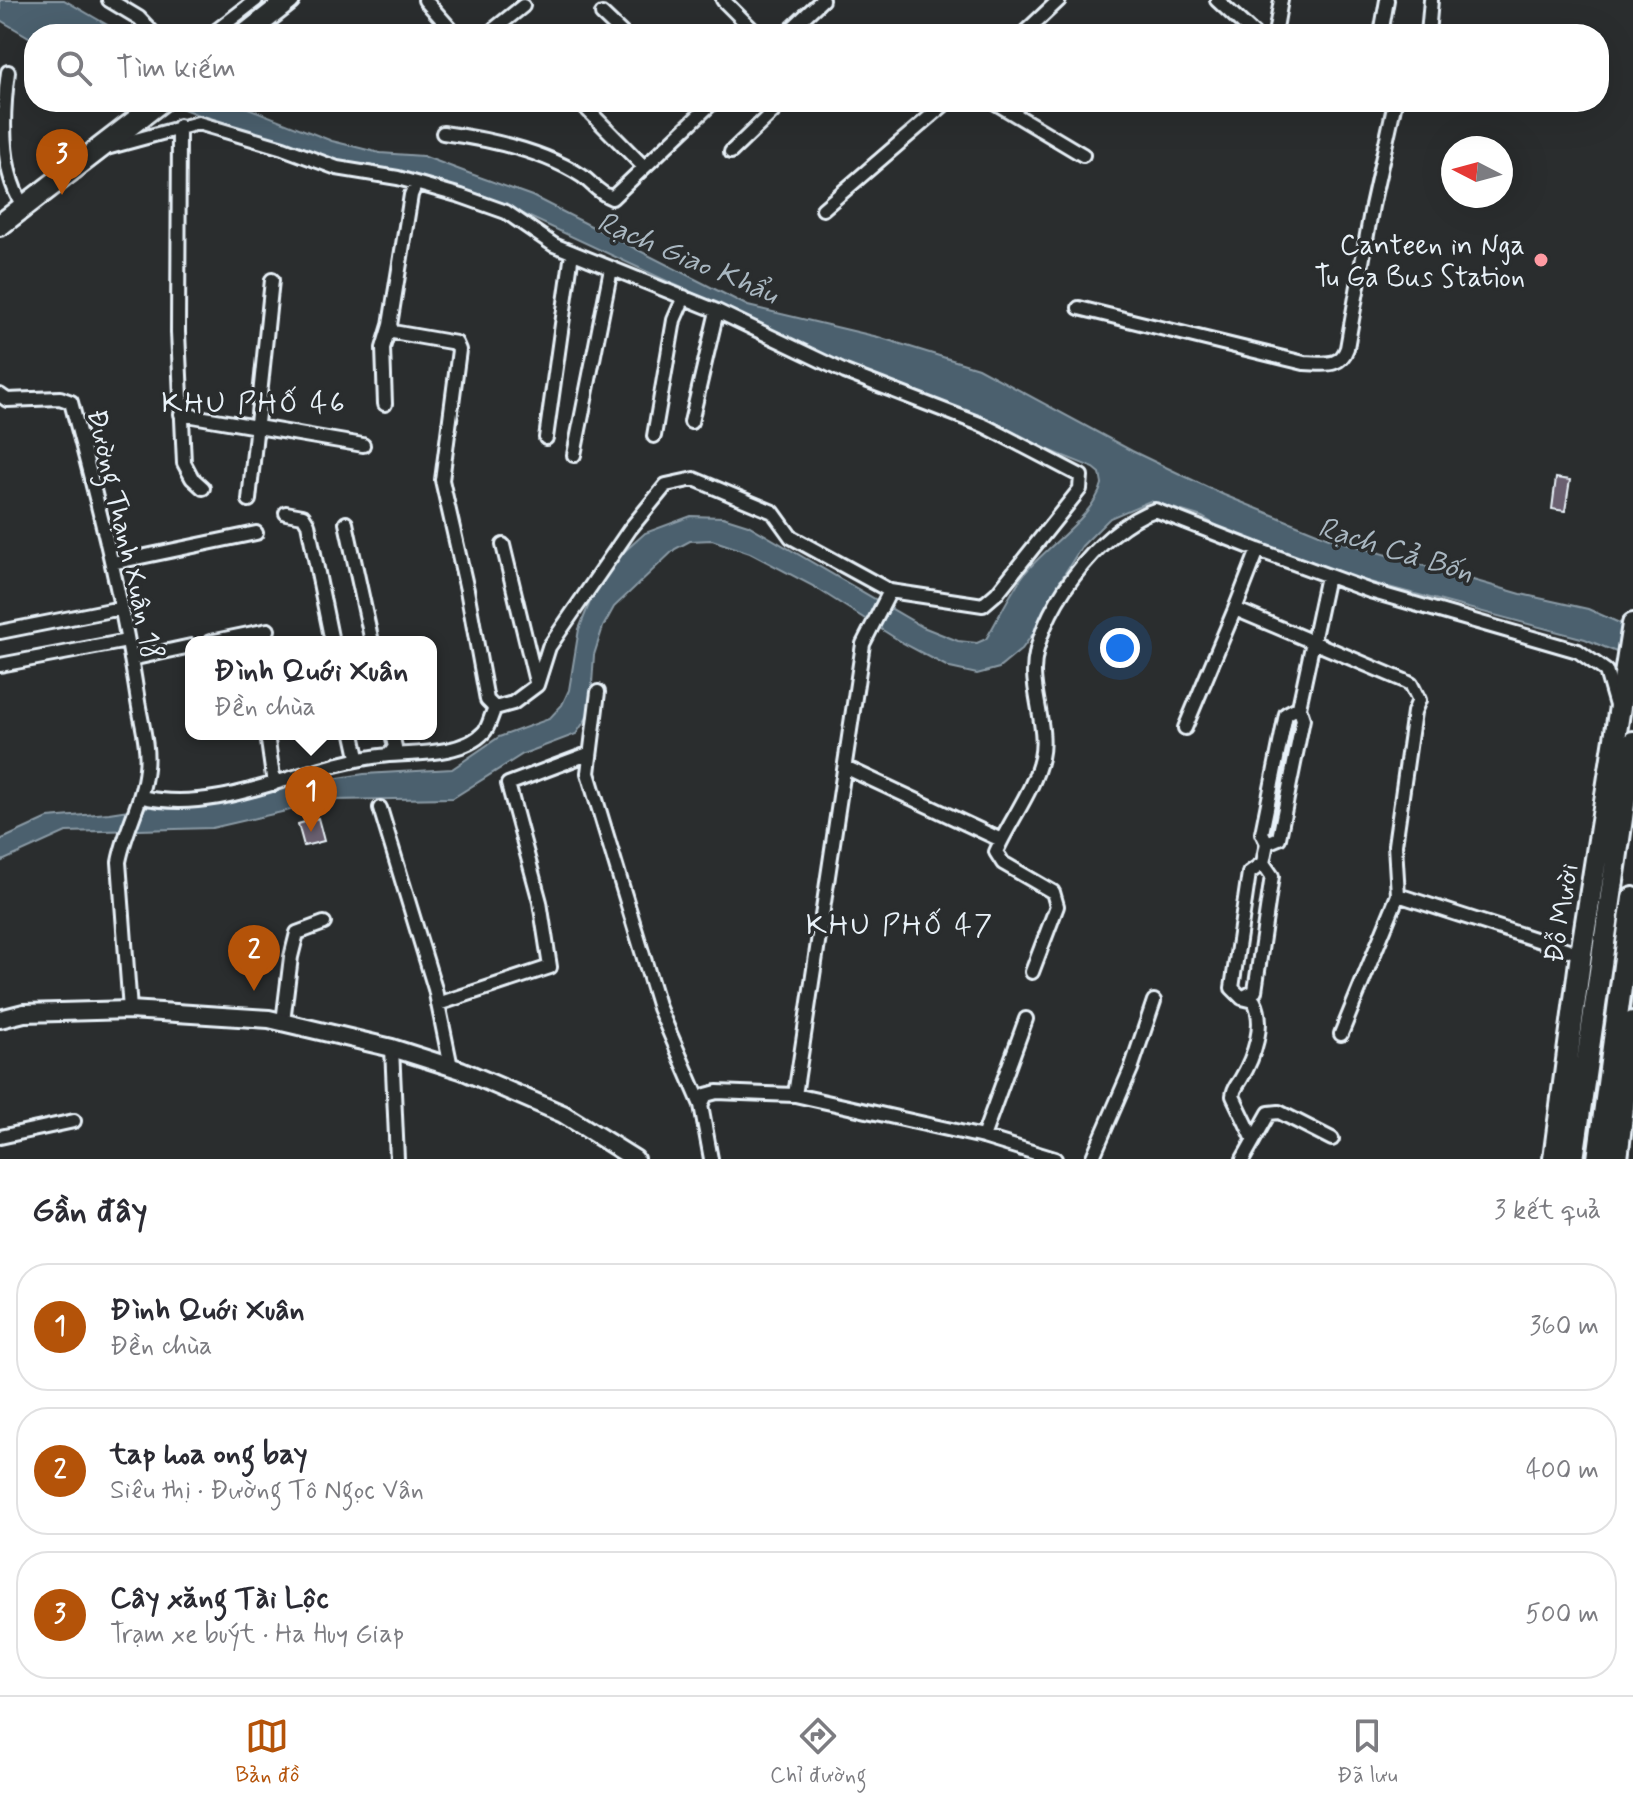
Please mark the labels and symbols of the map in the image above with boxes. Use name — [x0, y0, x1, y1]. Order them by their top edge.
pin: 3 — [36, 129, 88, 195]
north arrow — [1441, 136, 1513, 208]
water label: Rạch Giao Khẩu — [591, 203, 785, 315]
place label: Canteen in Nga Tu Ga Bus Station — [1314, 228, 1525, 297]
marker: Canteen in Nga Tu Ga Bus Station — [1532, 251, 1550, 269]
district label: KHU PHỐ 46 — [161, 384, 347, 423]
street label: Đường Thạnh Xuân 18 — [74, 406, 170, 664]
water label: Rạch Cả Bốn — [1313, 508, 1478, 593]
your location — [1100, 628, 1140, 668]
pin: 1 — [285, 766, 337, 832]
street label: Đỗ Mười — [1536, 861, 1589, 966]
district label: KHU PHỐ 47 — [806, 906, 994, 945]
pin: 2 — [228, 925, 280, 991]

